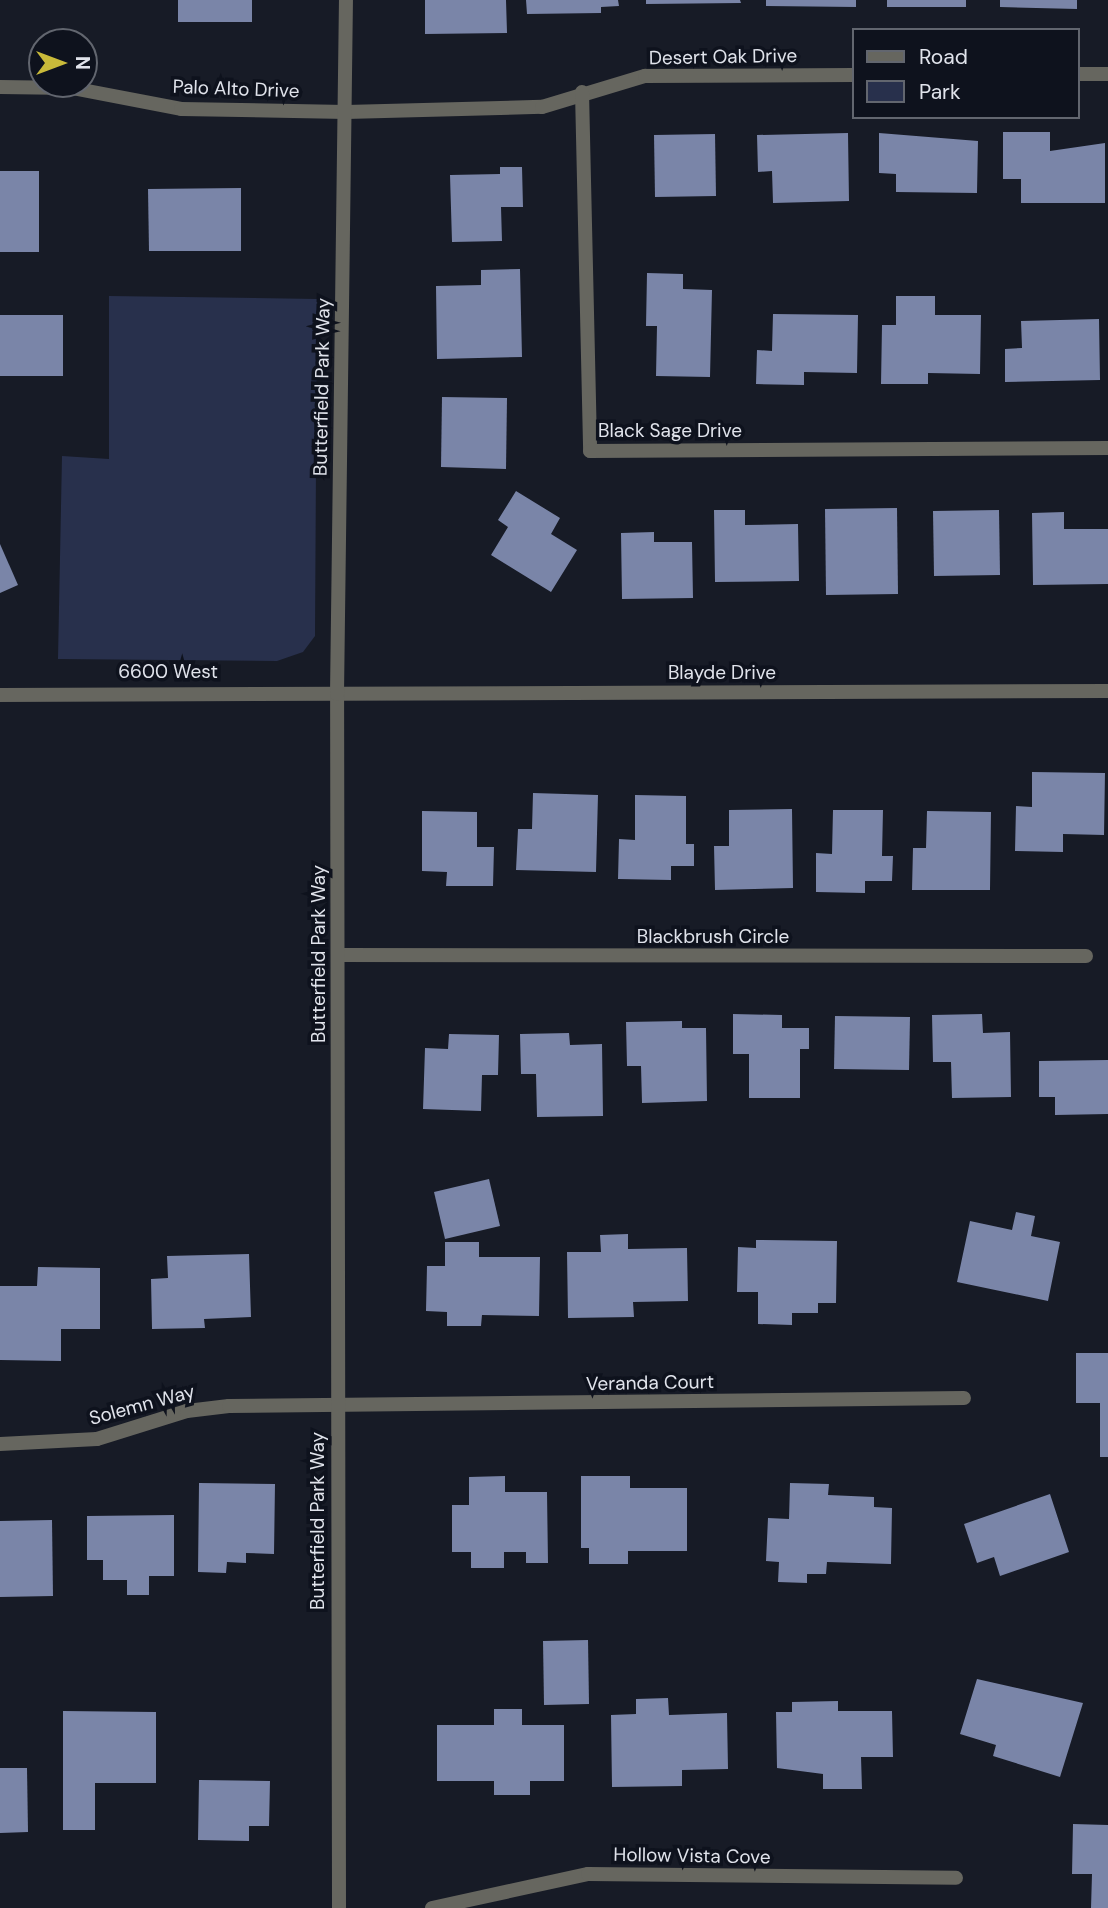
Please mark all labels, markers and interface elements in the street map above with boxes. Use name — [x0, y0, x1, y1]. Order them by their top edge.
north arrow — [28, 28, 98, 98]
legend — [852, 28, 1080, 119]
text: Road — [919, 43, 968, 71]
street label: Desert Oak Drive — [649, 44, 797, 70]
text: N — [70, 56, 95, 70]
street label: Palo Alto Drive — [172, 75, 300, 103]
text: Park — [919, 78, 960, 106]
street label: Butterfield Park Way — [309, 298, 335, 476]
street label: Black Sage Drive — [598, 420, 742, 442]
street label: 6600 West — [118, 661, 218, 683]
street label: Blayde Drive — [668, 662, 776, 684]
street label: Butterfield Park Way — [308, 865, 330, 1043]
street label: Blackbrush Circle — [637, 926, 789, 948]
street label: Veranda Court — [586, 1370, 714, 1396]
street label: Solemn Way — [87, 1380, 197, 1430]
street label: Butterfield Park Way — [307, 1432, 329, 1610]
street label: Hollow Vista Cove — [613, 1843, 771, 1869]

